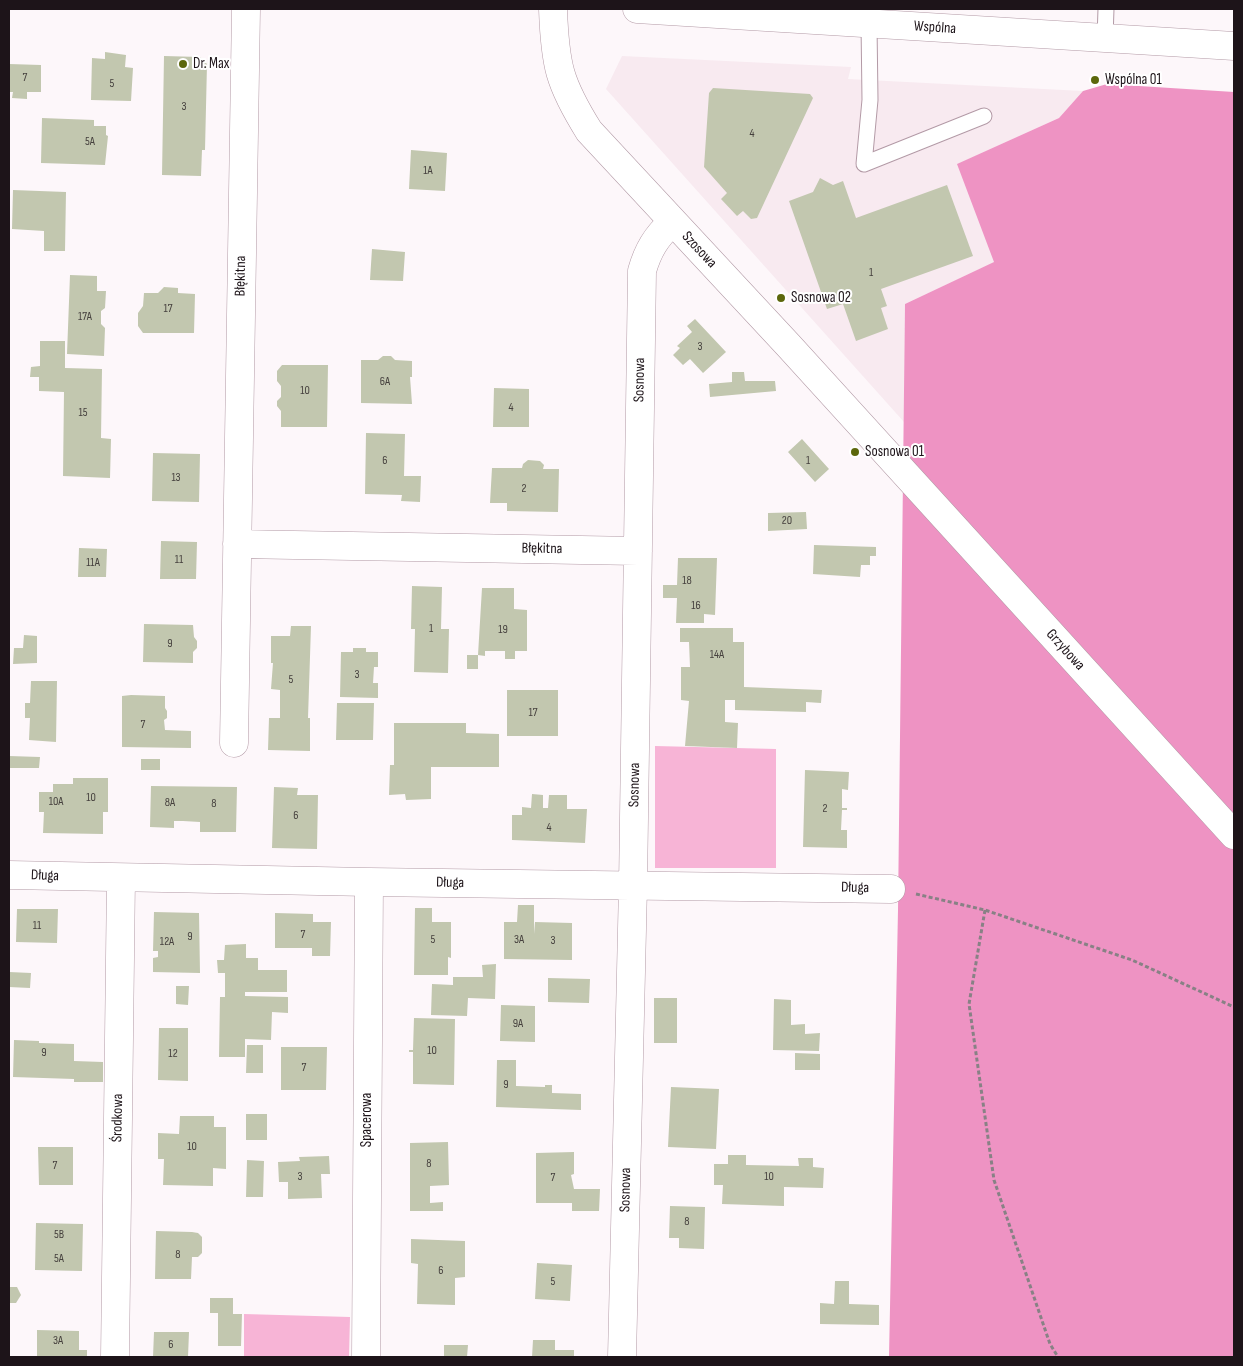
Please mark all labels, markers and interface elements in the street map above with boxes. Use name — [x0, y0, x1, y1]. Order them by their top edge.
street label: Wspólna — [913, 18, 957, 38]
place label: Dr. Max — [193, 55, 229, 73]
marker: Dr. Max — [177, 58, 189, 70]
house number: 7 — [23, 71, 27, 85]
place label: Wspólna 01 — [1105, 71, 1162, 89]
marker: Wspólna 01 — [1089, 74, 1101, 86]
house number: 5 — [110, 77, 114, 91]
house number: 3 — [181, 100, 187, 114]
house number: 4 — [749, 127, 755, 141]
house number: 5A — [85, 135, 95, 149]
house number: 1A — [423, 164, 433, 178]
street label: Szosowa — [678, 228, 720, 272]
street label: Błękitna — [232, 255, 250, 297]
house number: 1 — [869, 266, 873, 280]
place label: Sosnowa 02 — [791, 289, 851, 307]
marker: Sosnowa 02 — [775, 292, 787, 304]
house number: 17 — [164, 302, 172, 316]
house number: 17A — [78, 310, 92, 324]
house number: 3 — [697, 340, 703, 354]
street label: Sosnowa — [631, 358, 649, 402]
house number: 6A — [380, 375, 390, 389]
house number: 10 — [300, 384, 310, 398]
house number: 4 — [508, 401, 514, 415]
house number: 15 — [78, 406, 88, 420]
place label: Sosnowa 01 — [865, 443, 924, 461]
marker: Sosnowa 01 — [849, 446, 861, 458]
house number: 6 — [382, 454, 388, 468]
house number: 1 — [806, 454, 810, 468]
house number: 13 — [171, 471, 181, 485]
house number: 2 — [522, 482, 526, 496]
house number: 20 — [782, 514, 792, 528]
street label: Błękitna — [521, 540, 563, 558]
house number: 11 — [175, 553, 183, 567]
house number: 11A — [86, 556, 100, 570]
house number: 18 — [682, 574, 692, 588]
house number: 16 — [691, 599, 701, 613]
house number: 1 — [429, 622, 433, 636]
house number: 19 — [498, 623, 508, 637]
street label: Grzybowa — [1042, 626, 1088, 674]
house number: 9 — [167, 637, 173, 651]
house number: 14A — [710, 648, 724, 662]
house number: 3 — [354, 668, 360, 682]
house number: 5 — [289, 673, 293, 687]
house number: 17 — [529, 706, 537, 720]
house number: 7 — [141, 718, 145, 732]
street label: Sosnowa — [626, 763, 644, 807]
house number: 10 — [86, 791, 96, 805]
house number: 10A — [49, 795, 63, 809]
house number: 8A — [165, 796, 175, 810]
house number: 8 — [211, 797, 217, 811]
house number: 2 — [823, 802, 827, 816]
house number: 6 — [293, 809, 299, 823]
house number: 4 — [546, 821, 552, 835]
street label: Długa — [31, 867, 59, 885]
street label: Długa — [436, 874, 464, 892]
street label: Długa — [841, 879, 869, 897]
house number: 11 — [33, 919, 41, 933]
house number: 7 — [301, 928, 305, 942]
house number: 9 — [187, 930, 193, 944]
house number: 5 — [431, 933, 435, 947]
house number: 3A — [514, 933, 524, 947]
house number: 3 — [550, 934, 556, 948]
house number: 12A — [160, 935, 174, 949]
house number: 9A — [513, 1017, 523, 1031]
house number: 10 — [427, 1044, 437, 1058]
house number: 9 — [41, 1046, 47, 1060]
house number: 12 — [168, 1047, 178, 1061]
house number: 7 — [302, 1061, 306, 1075]
house number: 9 — [503, 1078, 509, 1092]
street label: Spacerowa — [358, 1093, 376, 1147]
street label: Środkowa — [109, 1094, 127, 1142]
house number: 10 — [187, 1140, 197, 1154]
house number: 8 — [426, 1157, 432, 1171]
house number: 7 — [53, 1159, 57, 1173]
street label: Sosnowa — [617, 1168, 635, 1212]
house number: 3 — [297, 1170, 303, 1184]
house number: 10 — [764, 1170, 774, 1184]
house number: 7 — [551, 1171, 555, 1185]
house number: 8 — [684, 1215, 690, 1229]
house number: 5B — [54, 1228, 64, 1242]
house number: 8 — [175, 1248, 181, 1262]
house number: 5A — [54, 1252, 64, 1266]
house number: 6 — [438, 1264, 444, 1278]
house number: 5 — [551, 1275, 555, 1289]
house number: 3A — [53, 1334, 63, 1348]
house number: 6 — [168, 1338, 174, 1352]

